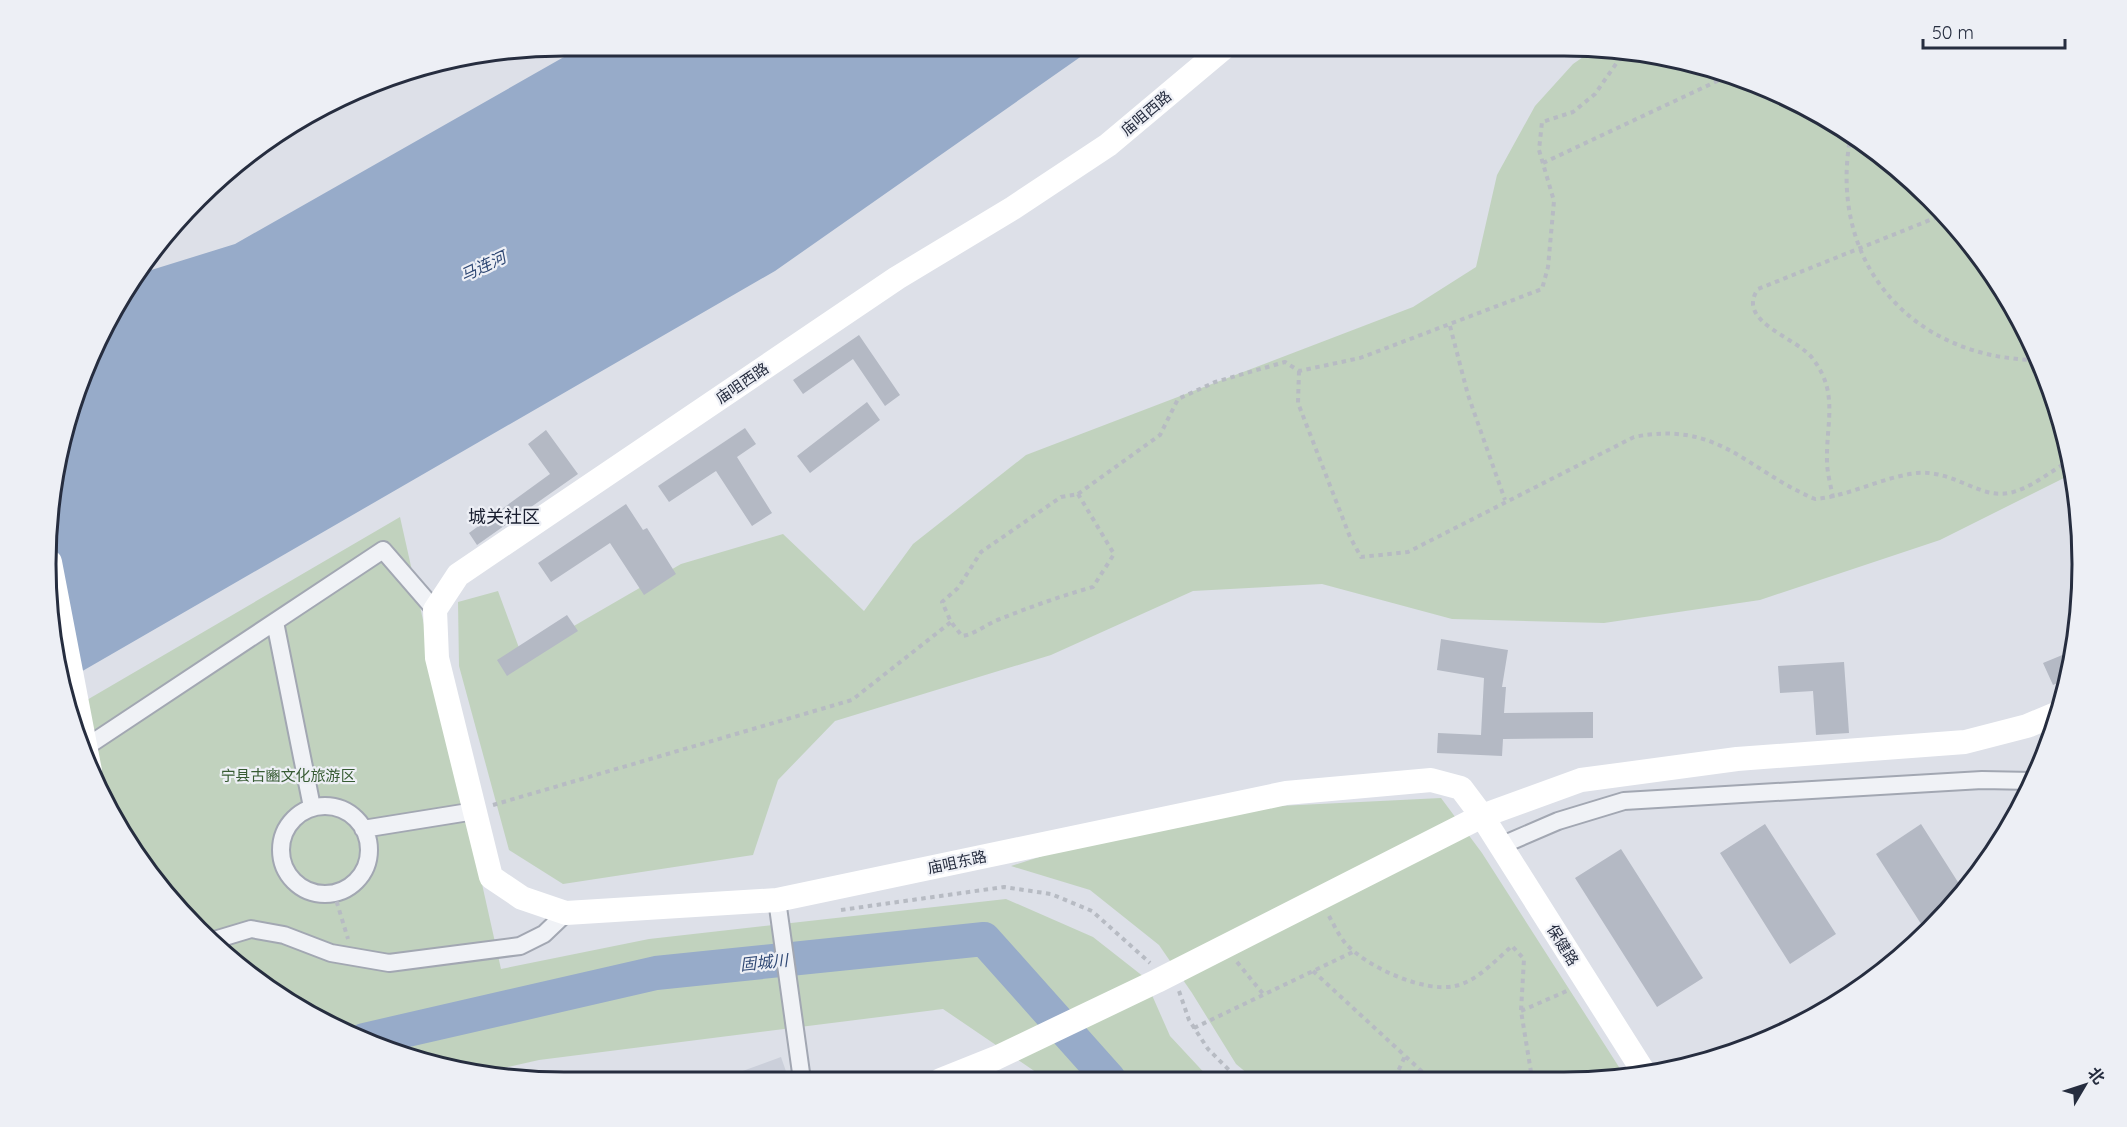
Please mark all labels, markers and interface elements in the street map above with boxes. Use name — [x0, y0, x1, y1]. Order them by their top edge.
scale bar — [1923, 12, 2066, 50]
text: 50 m — [1932, 21, 1974, 44]
street label: 庙咀西路 — [1117, 86, 1175, 140]
water label: 马连河 — [457, 246, 512, 285]
street label: 庙咀西路 — [712, 358, 772, 408]
district label: 城关社区 — [468, 505, 540, 528]
park label: 宁县古豳文化旅游区 — [220, 766, 356, 785]
street label: 庙咀东路 — [926, 846, 988, 878]
street label: 保健路 — [1543, 921, 1583, 969]
water label: 固城川 — [739, 949, 791, 974]
north arrow — [2055, 1055, 2115, 1115]
text: 北 — [2084, 1063, 2109, 1088]

